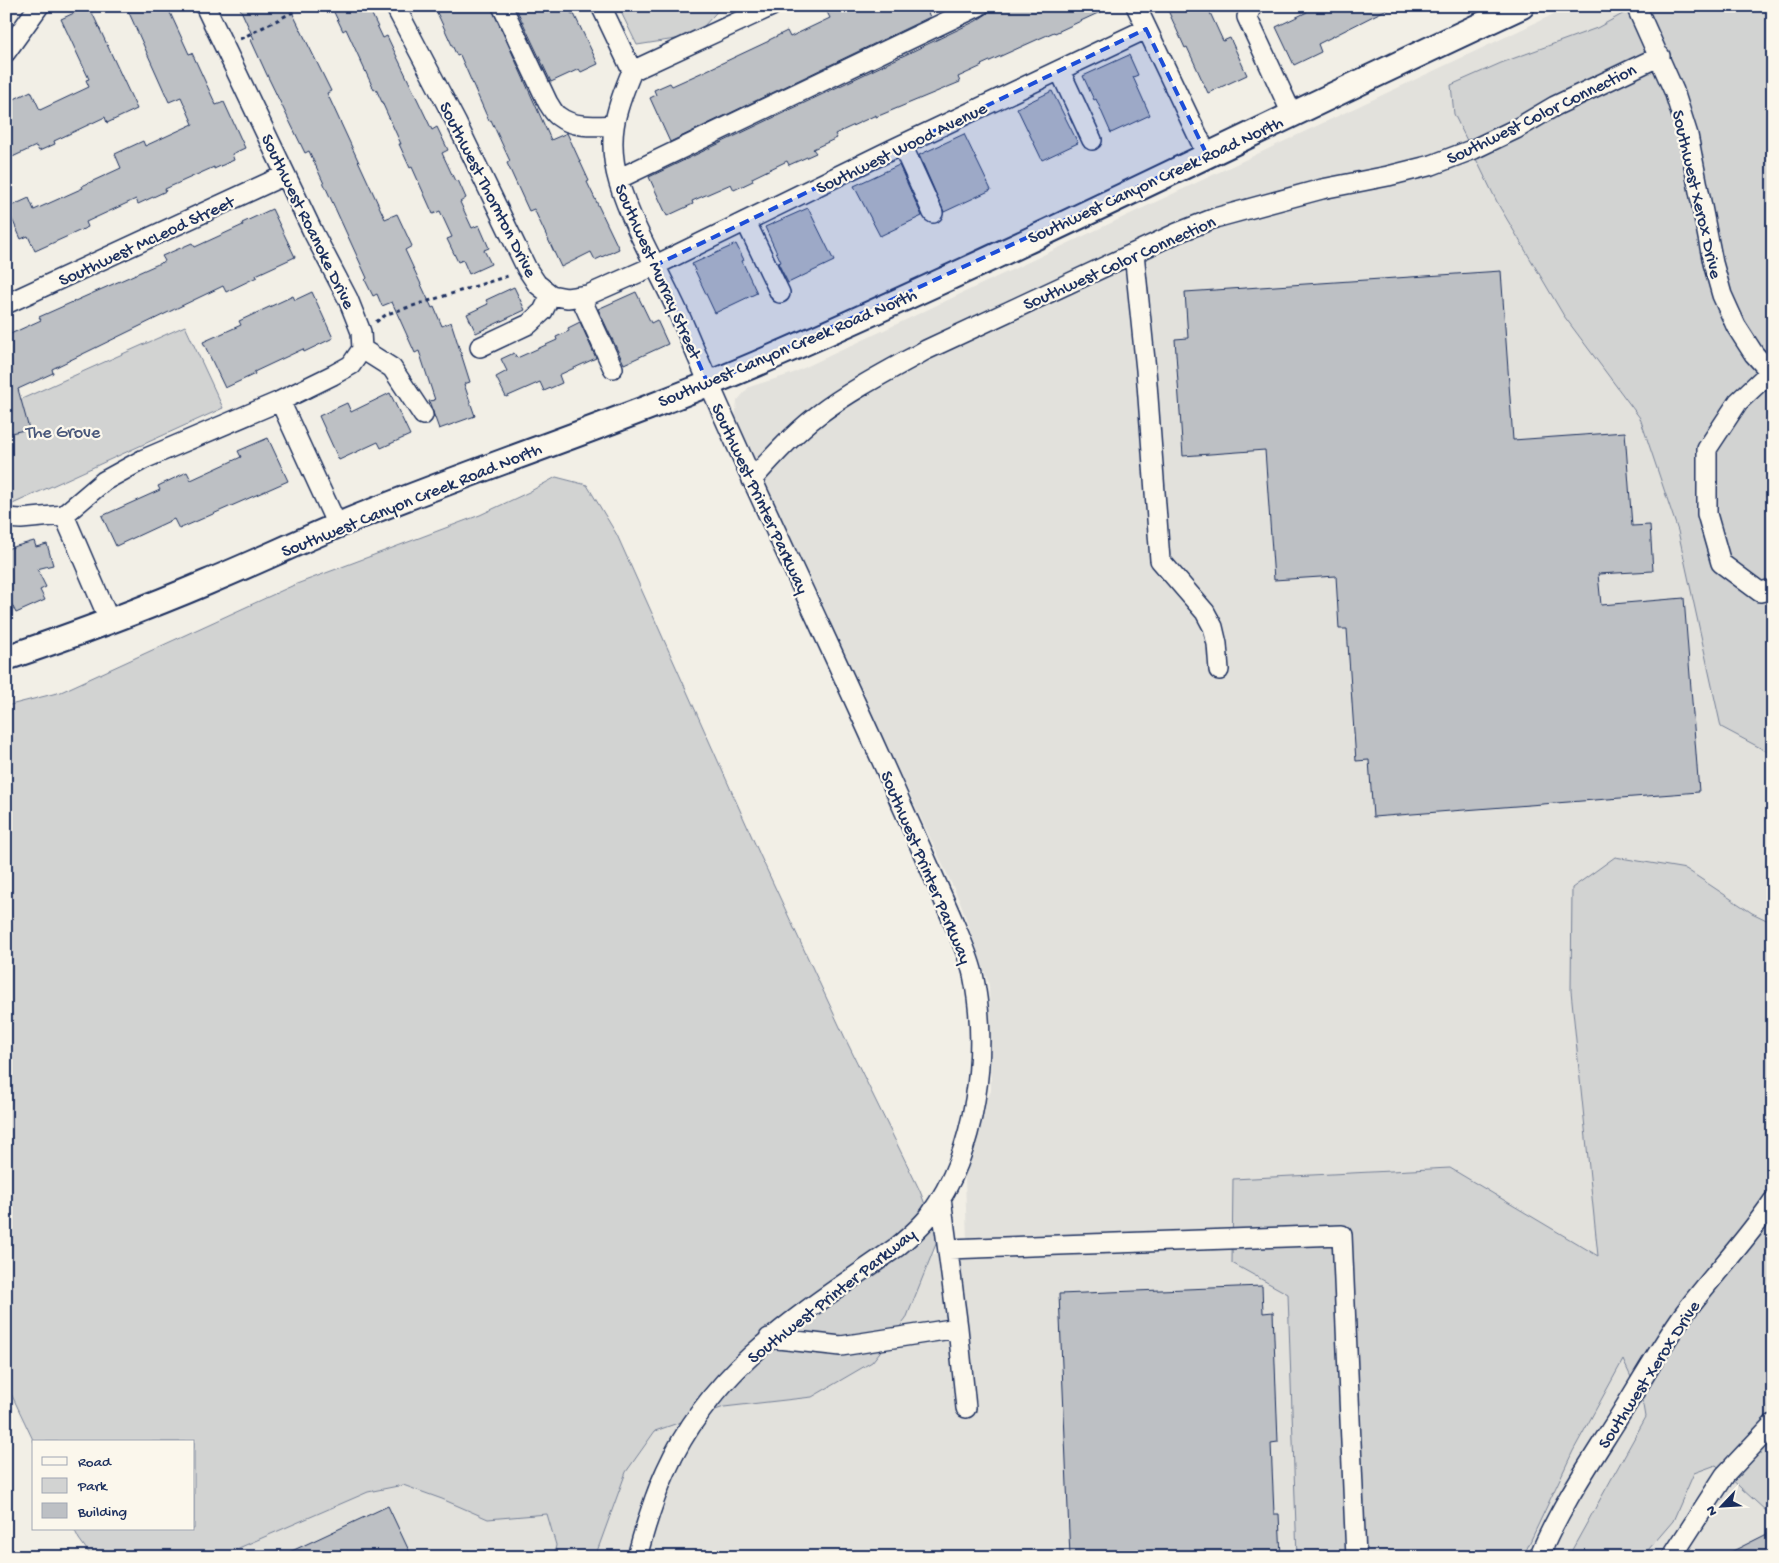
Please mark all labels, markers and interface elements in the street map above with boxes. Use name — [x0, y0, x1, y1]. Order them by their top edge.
street label: Southwest Color Connection — [1444, 60, 1641, 170]
street label: Southwest Wood Avenue — [813, 98, 992, 200]
street label: Southwest Thornton Drive — [433, 99, 541, 282]
street label: Southwest Xerox Drive — [1666, 108, 1725, 281]
street label: Southwest Canyon Creek Road North — [1025, 113, 1287, 250]
street label: Southwest Roanoke Drive — [255, 131, 359, 314]
street label: Southwest Murray Street — [609, 181, 706, 364]
street label: Southwest McLeod Street — [56, 192, 240, 292]
street label: Southwest Color Connection — [1021, 212, 1220, 316]
street label: Southwest Canyon Creek Road North — [655, 285, 921, 413]
street label: Southwest Printer Parkway — [705, 400, 812, 598]
park label: The Grove — [25, 423, 101, 444]
street label: Southwest Canyon Creek Road North — [279, 439, 546, 563]
street label: Southwest Printer Parkway — [874, 768, 975, 968]
street label: Southwest Printer Parkway — [744, 1225, 921, 1369]
street label: Southwest Xerox Drive — [1594, 1297, 1706, 1453]
legend — [32, 1440, 195, 1530]
text: Road — [78, 1454, 112, 1472]
text: Park — [77, 1478, 108, 1496]
north arrow — [1696, 1480, 1746, 1530]
text: N — [1703, 1503, 1722, 1518]
text: Building — [77, 1504, 127, 1522]

